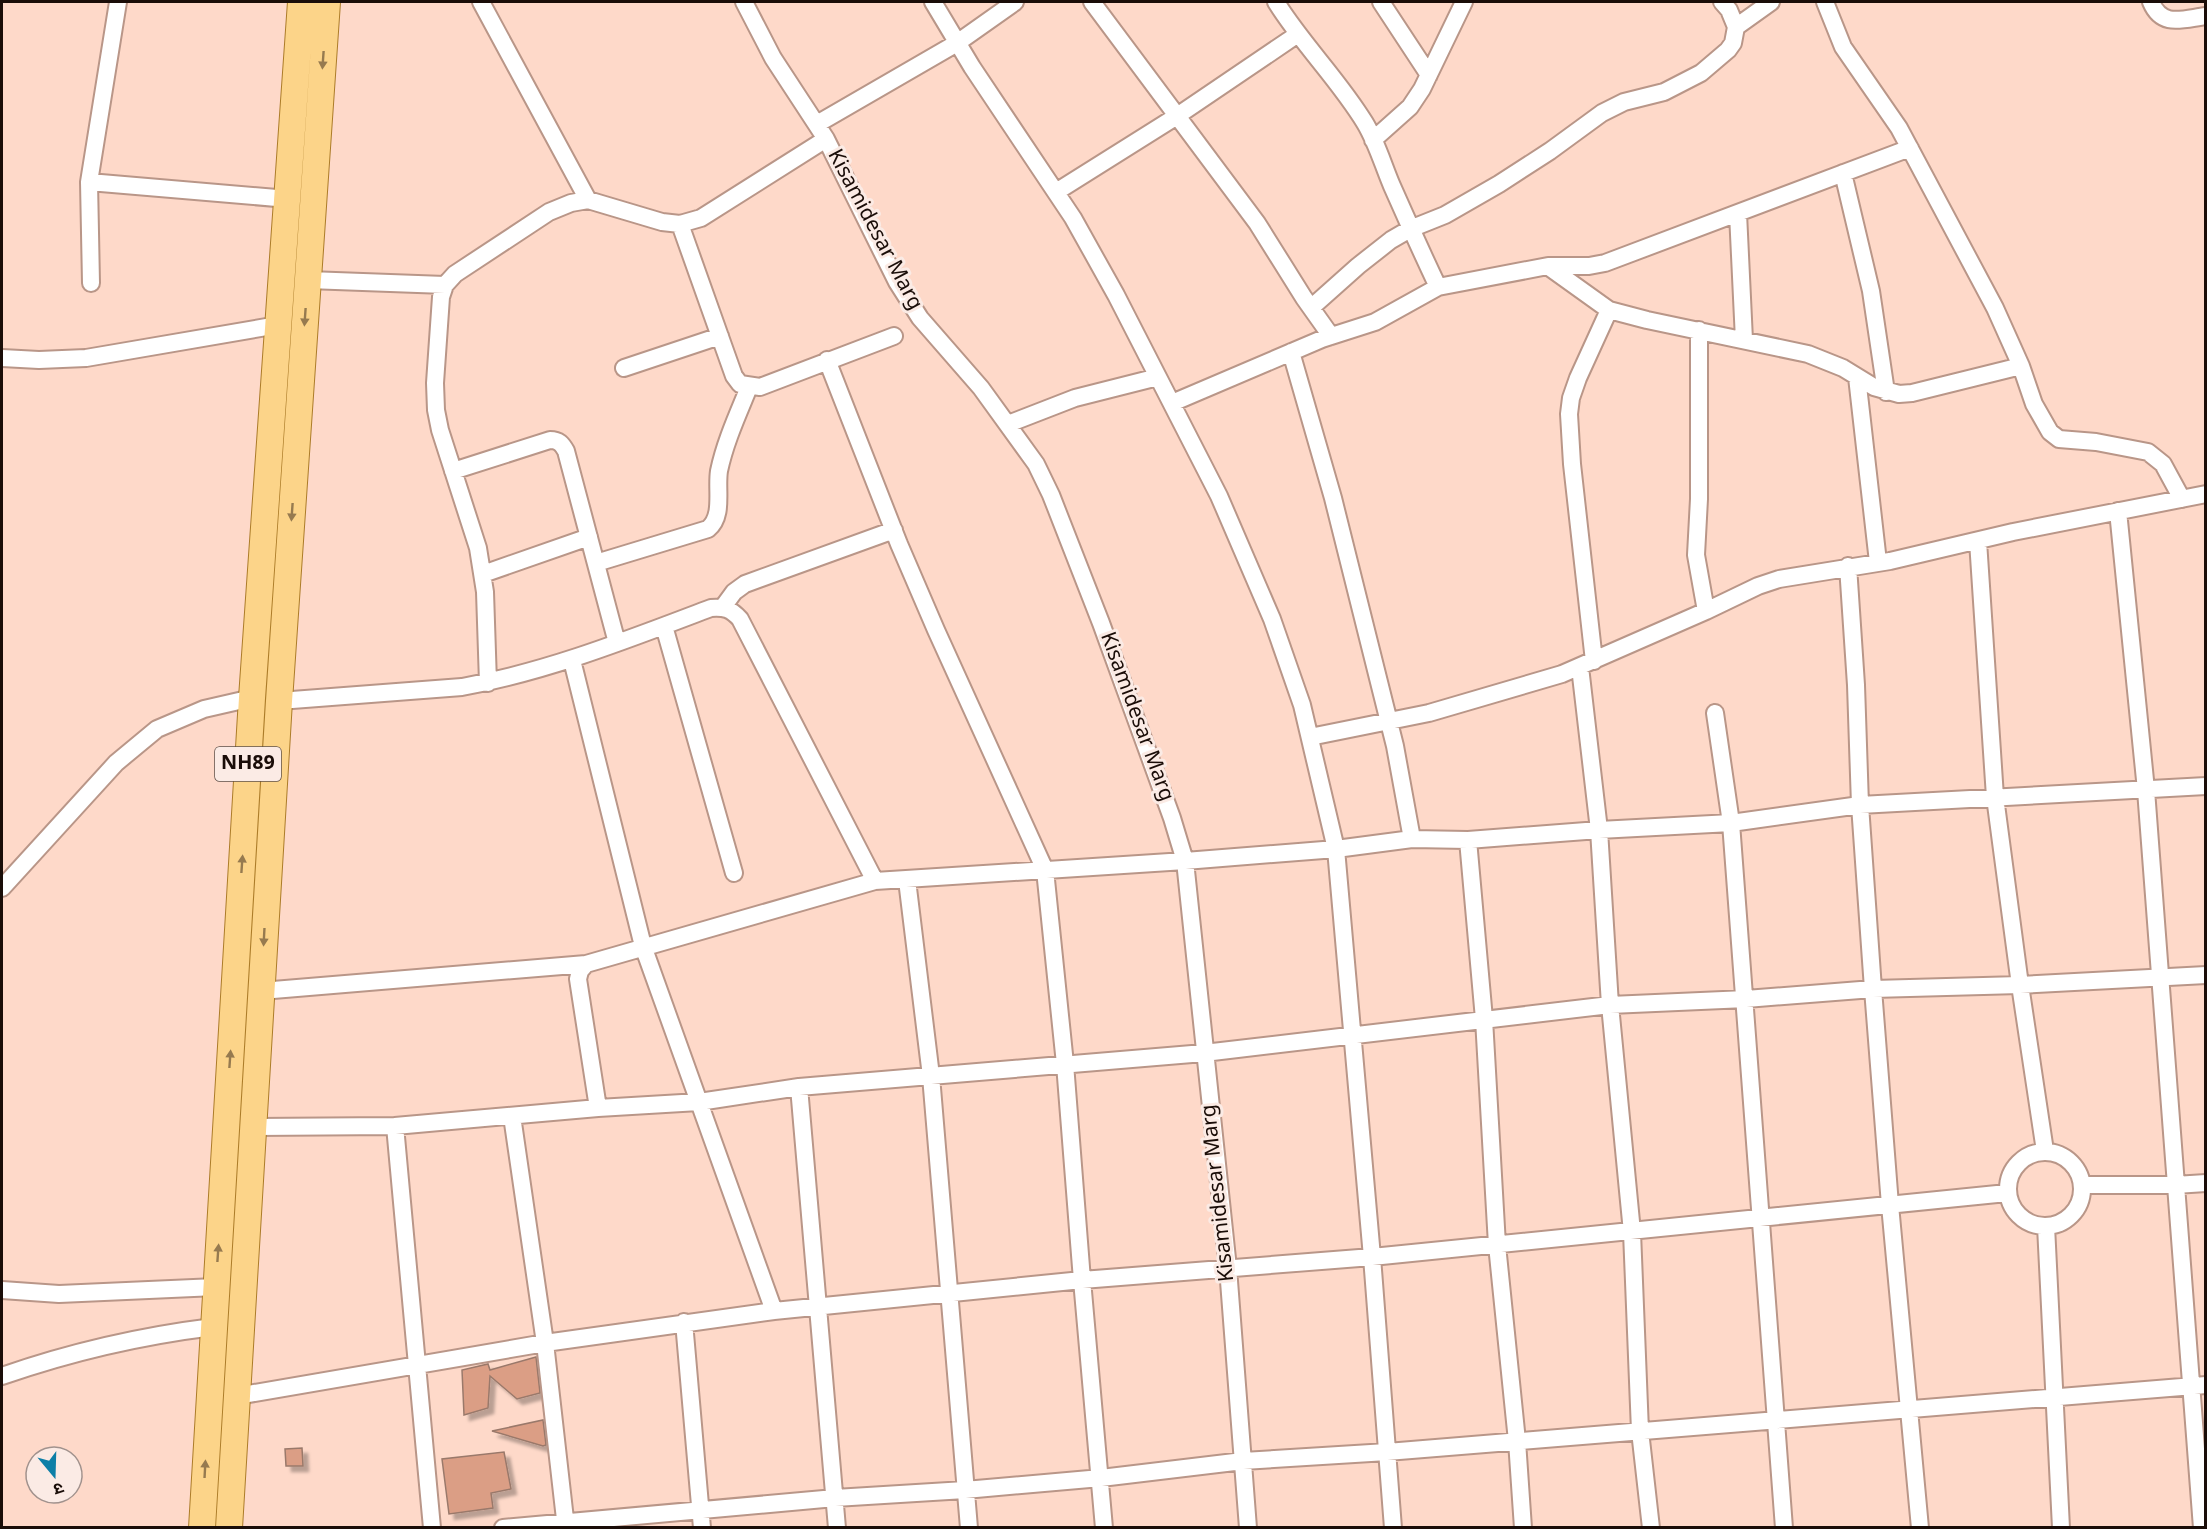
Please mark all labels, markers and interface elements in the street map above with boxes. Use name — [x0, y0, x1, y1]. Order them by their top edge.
one-way arrow — [318, 50, 328, 69]
street label: Kisamidesar Marg — [820, 145, 928, 315]
one-way arrow — [301, 308, 310, 327]
one-way arrow — [287, 502, 296, 521]
street label: Kisamidesar Marg — [1092, 628, 1180, 806]
road number: NH89 — [215, 747, 281, 781]
one-way arrow — [237, 855, 246, 874]
one-way arrow — [260, 927, 269, 946]
one-way arrow — [225, 1049, 234, 1068]
street label: Kisamidesar Marg — [1196, 1103, 1242, 1283]
one-way arrow — [213, 1244, 222, 1263]
north arrow — [24, 1445, 84, 1505]
one-way arrow — [200, 1460, 209, 1479]
text: उ — [50, 1475, 66, 1498]

